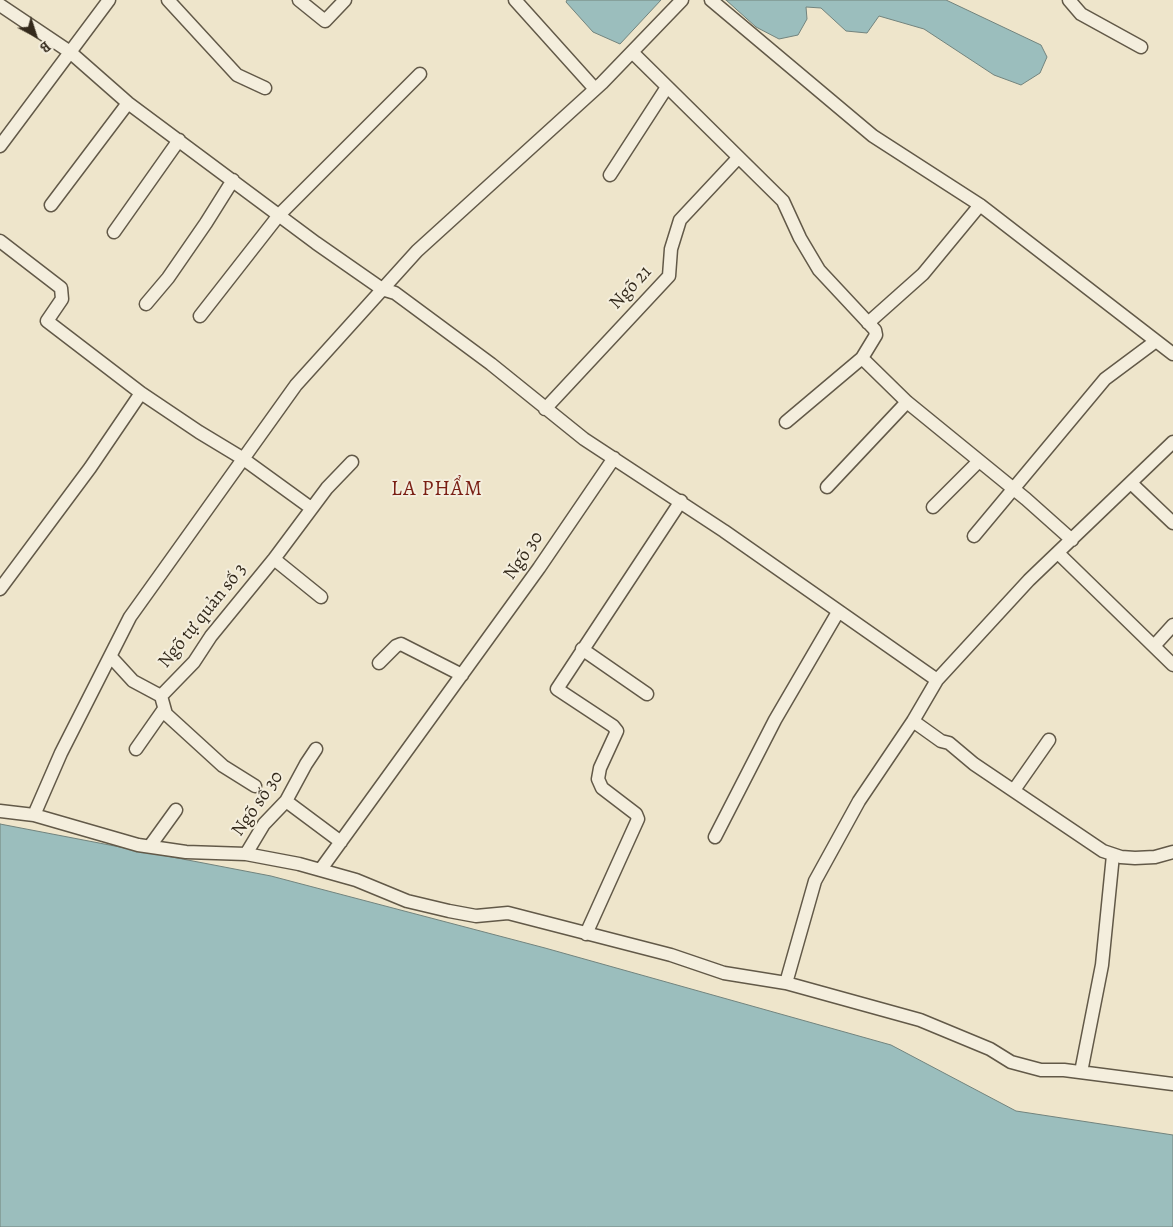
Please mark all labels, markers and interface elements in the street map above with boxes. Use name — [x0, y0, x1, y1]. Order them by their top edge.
north arrow — [10, 10, 60, 60]
text: B — [35, 37, 54, 57]
street label: Ngõ 21 — [605, 261, 657, 315]
district label: LA PHẨM — [390, 477, 484, 503]
street label: Ngõ 30 — [499, 527, 549, 585]
street label: Ngõ tự quản số 3 — [154, 559, 252, 673]
street label: Ngõ số 30 — [227, 767, 289, 841]

